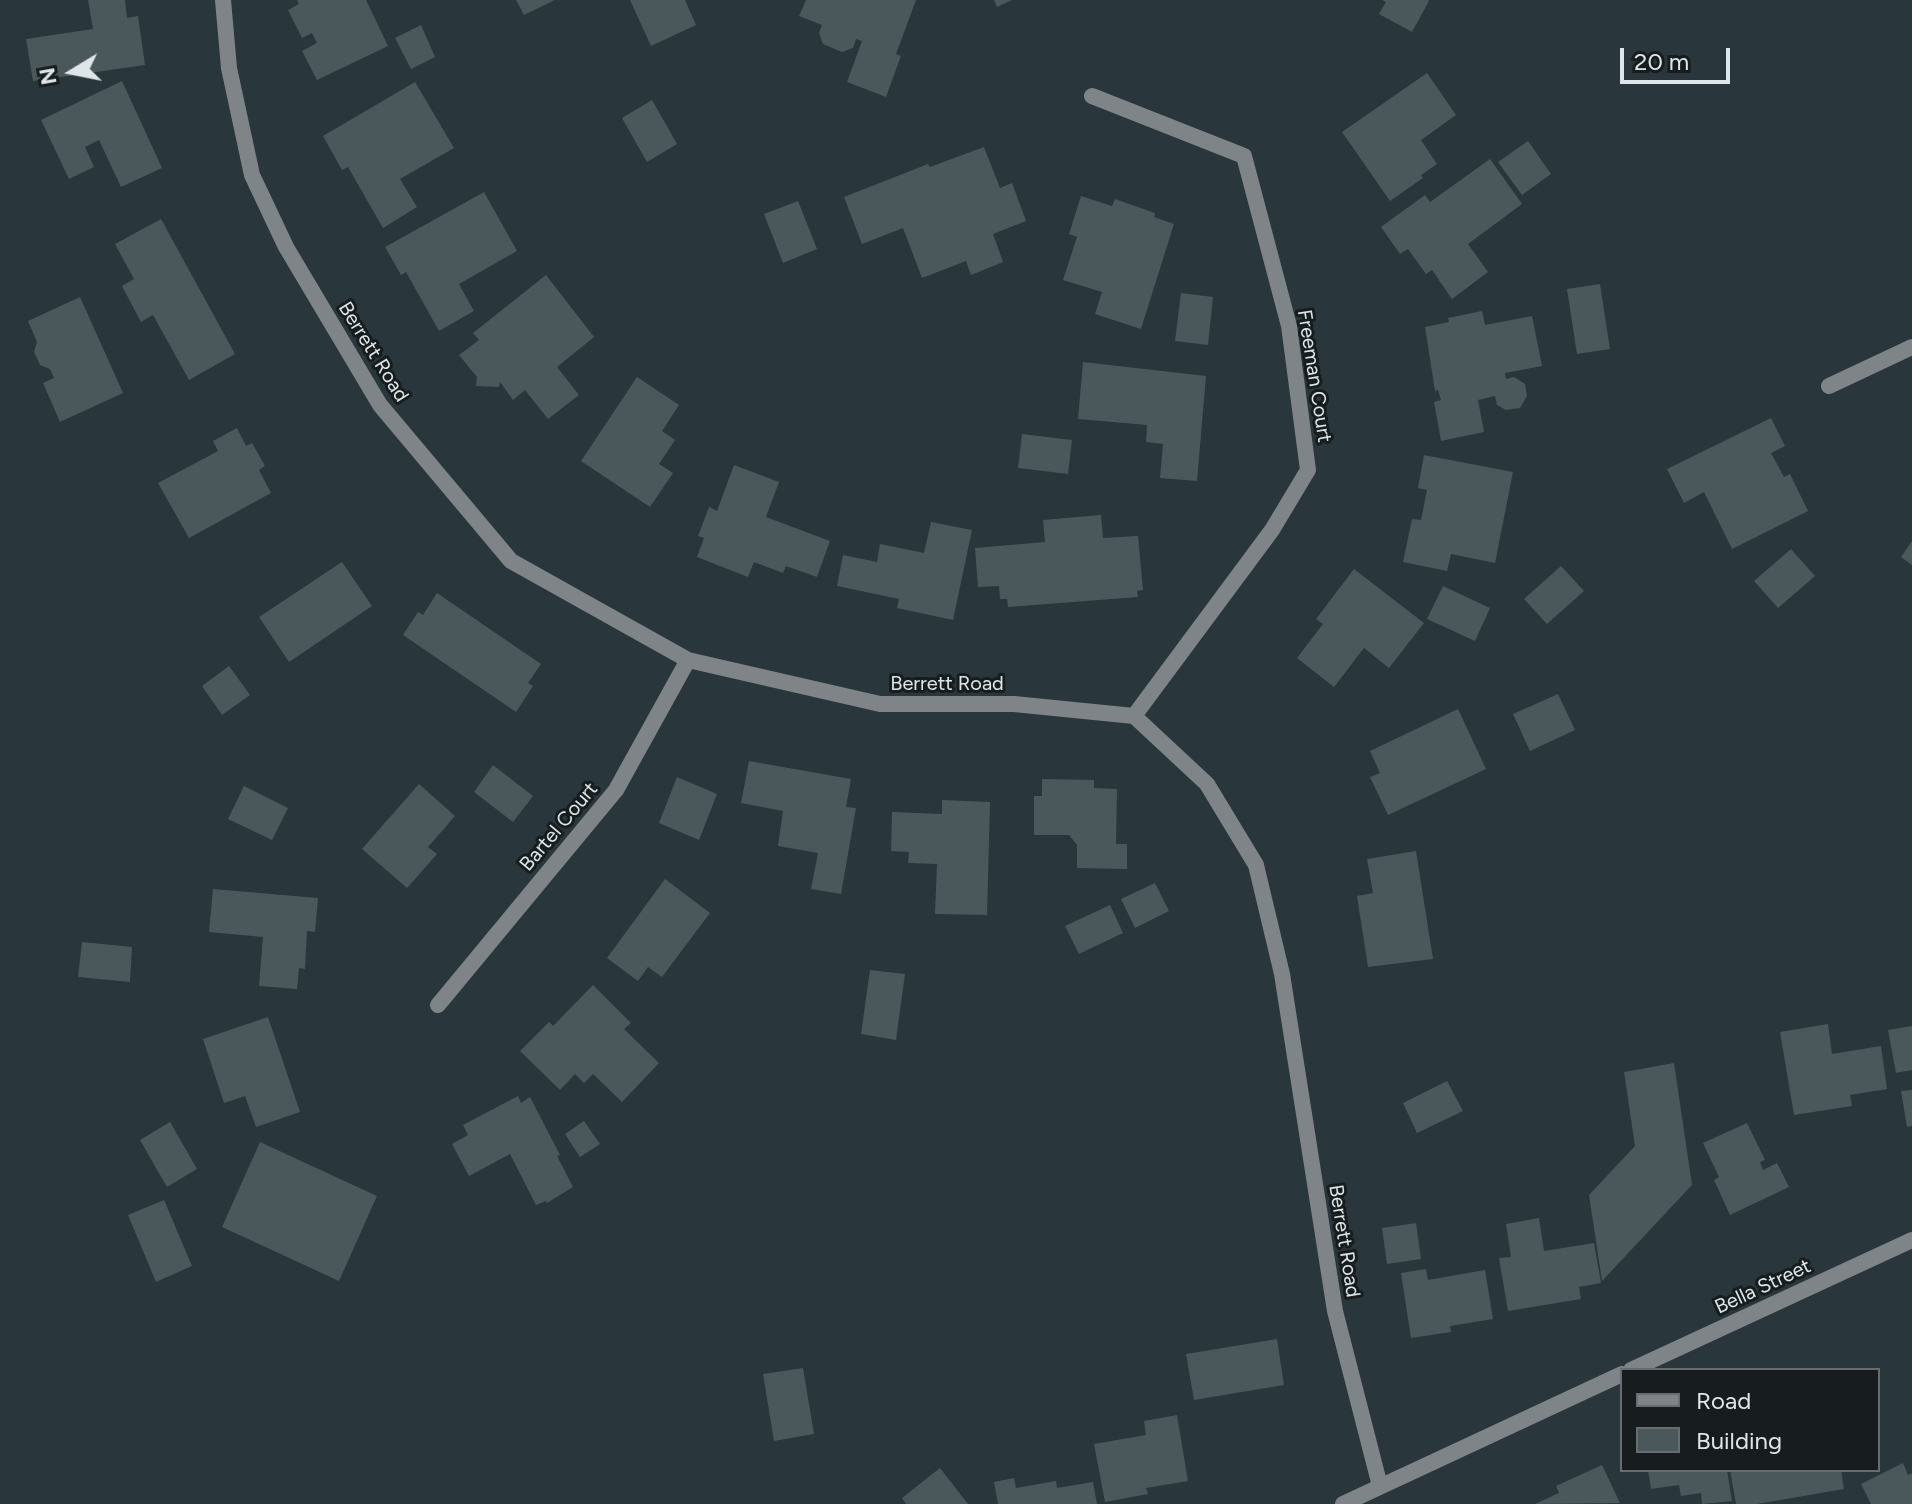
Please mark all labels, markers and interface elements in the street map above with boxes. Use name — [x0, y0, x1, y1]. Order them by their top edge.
north arrow — [32, 32, 112, 112]
scale bar — [1624, 32, 1734, 82]
text: 20 m — [1634, 47, 1689, 76]
text: N — [33, 66, 63, 87]
street label: Berrett Road — [333, 297, 413, 407]
street label: Freeman Court — [1292, 308, 1336, 444]
street label: Berrett Road — [890, 672, 1004, 696]
street label: Bartel Court — [515, 778, 603, 876]
street label: Berrett Road — [1323, 1183, 1365, 1299]
street label: Bella Street — [1711, 1254, 1815, 1320]
legend — [1620, 1368, 1880, 1472]
text: Road — [1696, 1386, 1751, 1415]
text: Building — [1696, 1426, 1782, 1455]

